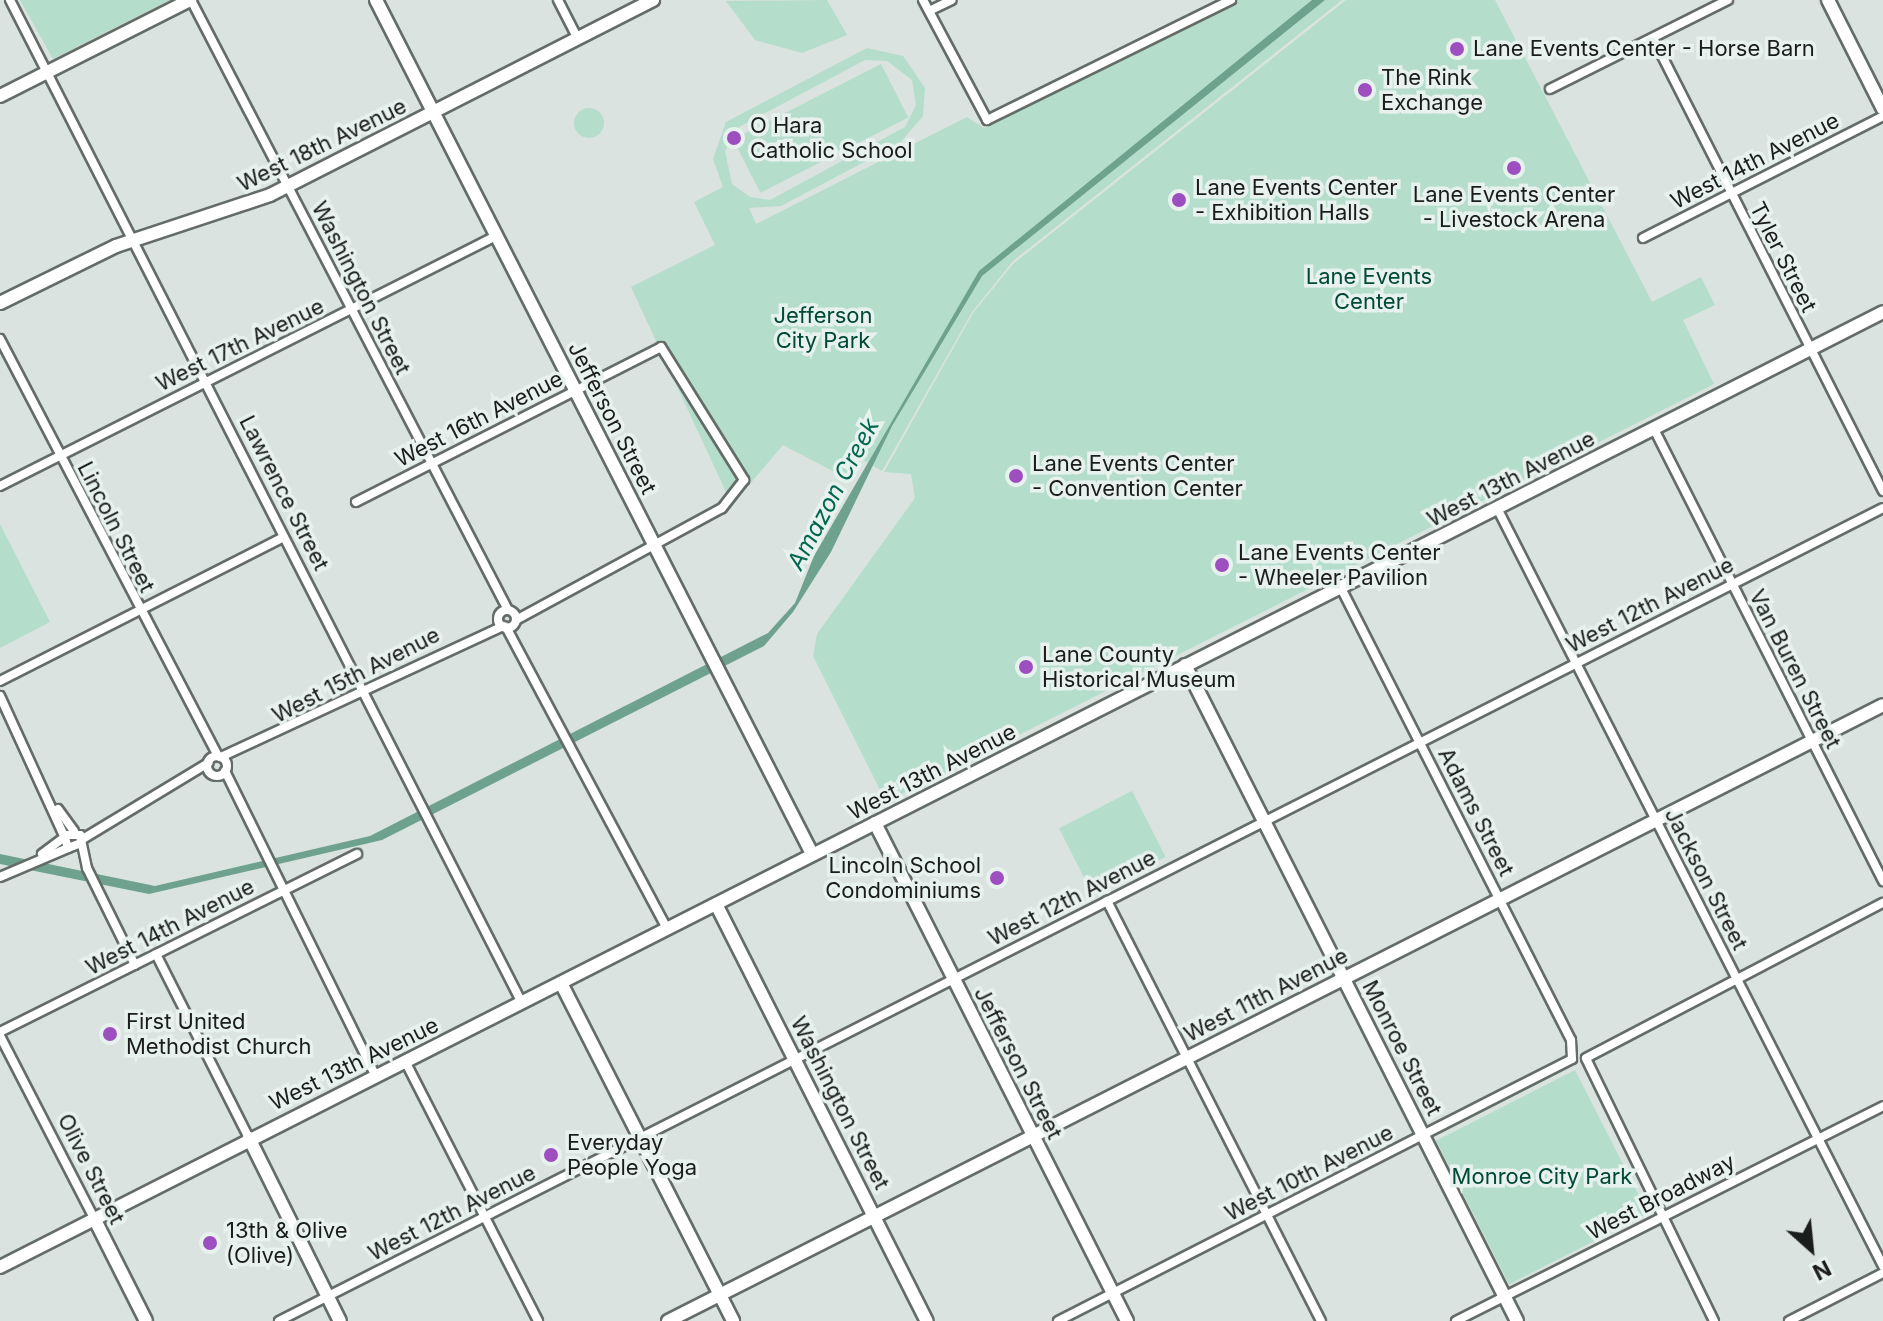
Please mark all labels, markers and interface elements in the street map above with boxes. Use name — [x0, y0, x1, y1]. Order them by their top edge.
place label: Lane Events Center - Horse Barn — [1473, 36, 1815, 62]
marker: Lane Events Center - Horse Barn — [1448, 40, 1466, 58]
place label: The Rink Exchange — [1381, 64, 1483, 116]
marker: The Rink Exchange — [1356, 81, 1374, 99]
street label: West 18th Avenue — [233, 93, 411, 197]
street label: West 14th Avenue — [1666, 107, 1844, 215]
place label: O Hara Catholic School — [750, 112, 913, 164]
marker: O Hara Catholic School — [725, 129, 743, 147]
marker: Lane Events Center - Livestock Arena — [1505, 159, 1523, 177]
place label: Lane Events Center - Exhibition Halls — [1195, 174, 1398, 226]
place label: Lane Events Center - Livestock Arena — [1413, 181, 1615, 232]
marker: Lane Events Center - Exhibition Halls — [1170, 191, 1188, 209]
street label: Washington Street — [306, 197, 416, 379]
street label: Tyler Street — [1744, 198, 1822, 316]
park label: Lane Events Center — [1306, 263, 1432, 314]
street label: West 17th Avenue — [152, 293, 328, 397]
park label: Jefferson City Park — [773, 302, 873, 354]
street label: Jefferson Street — [562, 337, 662, 499]
street label: West 16th Avenue — [391, 365, 567, 473]
street label: Lawrence Street — [234, 411, 334, 575]
water label: Amazon Creek — [781, 413, 885, 575]
street label: West 13th Avenue — [1423, 425, 1599, 533]
place label: Lane Events Center - Convention Center — [1032, 450, 1243, 502]
street label: Lincoln Street — [72, 457, 160, 597]
marker: Lane Events Center - Convention Center — [1007, 467, 1025, 485]
place label: Lane Events Center - Wheeler Pavilion — [1238, 539, 1441, 590]
street label: West 12th Avenue — [1562, 551, 1738, 659]
marker: Lane Events Center - Wheeler Pavilion — [1213, 556, 1231, 574]
street label: Van Buren Street — [1744, 585, 1846, 753]
street label: West 15th Avenue — [268, 621, 444, 729]
place label: Lane County Historical Museum — [1042, 641, 1236, 692]
marker: Lane County Historical Museum — [1017, 658, 1035, 676]
street label: West 13th Avenue — [844, 718, 1020, 826]
street label: Adams Street — [1432, 744, 1520, 880]
street label: Jackson Street — [1659, 804, 1753, 954]
street label: West 12th Avenue — [984, 844, 1160, 952]
place label: Lincoln School Condominiums — [825, 852, 981, 904]
marker: Lincoln School Condominiums — [988, 869, 1006, 887]
street label: West 14th Avenue — [81, 873, 259, 981]
street label: West 11th Avenue — [1180, 942, 1352, 1048]
street label: Monroe Street — [1357, 976, 1447, 1120]
street label: Jefferson Street — [968, 982, 1068, 1144]
place label: First United Methodist Church — [126, 1008, 311, 1060]
street label: West 13th Avenue — [265, 1012, 443, 1116]
street label: Washington Street — [785, 1012, 895, 1194]
marker: First United Methodist Church — [101, 1025, 119, 1043]
street label: Olive Street — [52, 1109, 130, 1229]
street label: West 10th Avenue — [1220, 1119, 1398, 1227]
place label: Everyday People Yoga — [567, 1129, 697, 1180]
marker: Everyday People Yoga — [542, 1146, 560, 1164]
street label: West Broadway — [1583, 1148, 1739, 1246]
street label: West 12th Avenue — [364, 1159, 540, 1267]
park label: Monroe City Park — [1452, 1164, 1632, 1190]
north arrow — [1771, 1209, 1851, 1289]
place label: 13th & Olive (Olive) — [226, 1217, 348, 1268]
marker: 13th & Olive (Olive) — [201, 1234, 219, 1252]
text: N — [1809, 1255, 1835, 1286]

